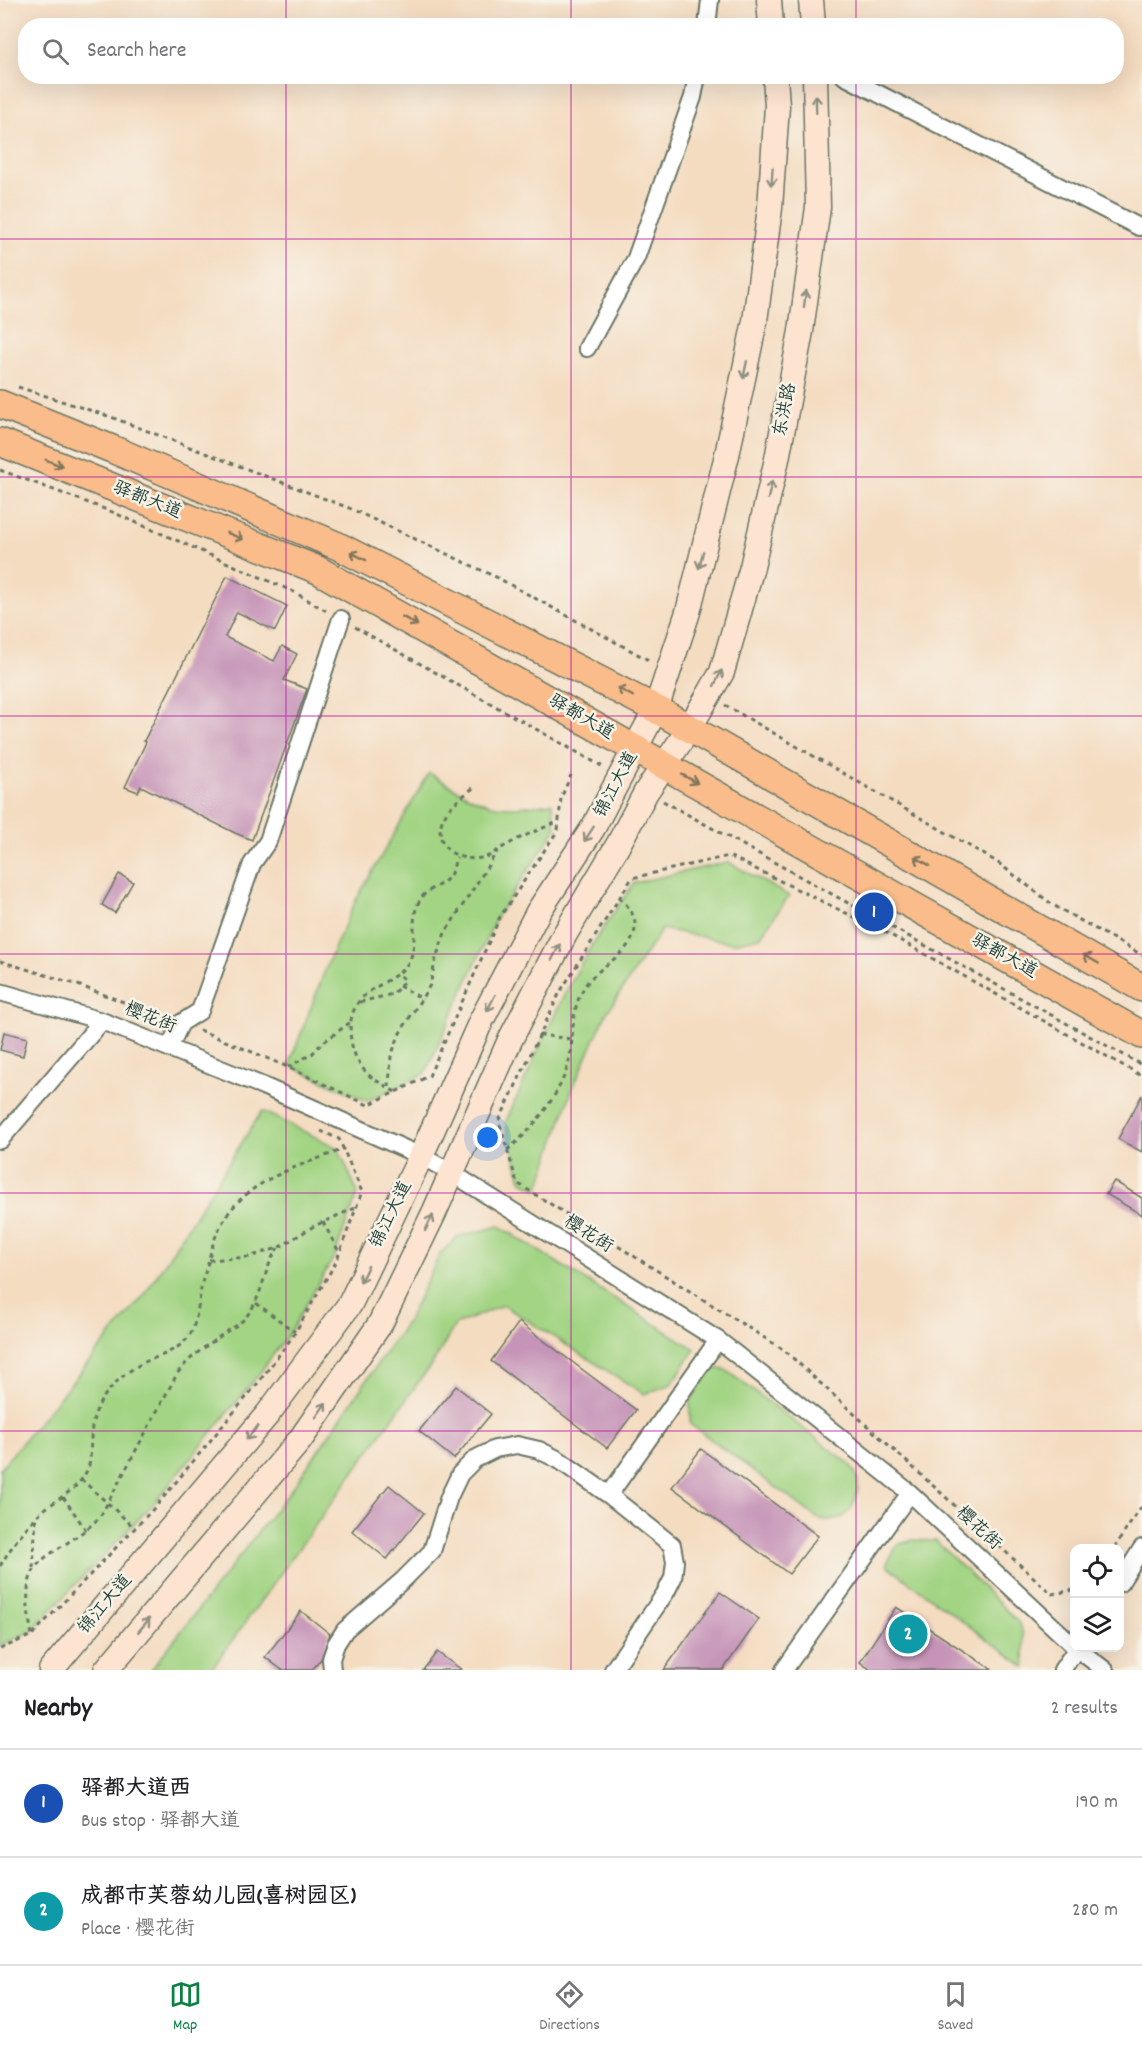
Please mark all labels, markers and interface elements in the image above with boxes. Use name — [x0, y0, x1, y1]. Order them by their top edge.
search box — [18, 18, 1124, 84]
icon: search — [39, 35, 72, 68]
text: Search here — [87, 36, 186, 67]
one-way arrow — [810, 95, 821, 115]
one-way arrow — [766, 166, 777, 186]
one-way arrow — [800, 289, 811, 309]
one-way arrow — [739, 359, 750, 379]
street label: 东洪路 — [769, 381, 803, 439]
one-way arrow — [45, 458, 63, 469]
street label: 驿都大道 — [109, 476, 185, 526]
one-way arrow — [764, 481, 776, 500]
one-way arrow — [225, 531, 244, 542]
one-way arrow — [349, 550, 367, 561]
one-way arrow — [694, 550, 706, 569]
one-way arrow — [401, 616, 418, 628]
one-way arrow — [713, 670, 725, 688]
one-way arrow — [616, 686, 634, 698]
street label: 驿都大道 — [544, 689, 618, 747]
street label: 锦江大道 — [589, 747, 645, 823]
one-way arrow — [680, 774, 698, 785]
one-way arrow — [582, 826, 595, 843]
one-way arrow — [914, 855, 931, 867]
pin: 1 — [854, 890, 894, 934]
street label: 驿都大道 — [966, 929, 1042, 985]
one-way arrow — [550, 943, 562, 961]
one-way arrow — [1083, 952, 1100, 964]
one-way arrow — [484, 993, 496, 1011]
street label: 樱花街 — [120, 997, 180, 1041]
your location — [473, 1123, 502, 1152]
street label: 锦江大道 — [365, 1177, 419, 1253]
street label: 樱花街 — [558, 1210, 618, 1260]
one-way arrow — [424, 1215, 436, 1233]
one-way arrow — [357, 1265, 369, 1283]
one-way arrow — [315, 1402, 327, 1418]
one-way arrow — [245, 1425, 258, 1441]
street label: 樱花街 — [950, 1501, 1006, 1557]
map controls — [1070, 1544, 1124, 1652]
button: locate — [1070, 1544, 1124, 1598]
street label: 锦江大道 — [73, 1569, 139, 1641]
button: layers — [1070, 1598, 1124, 1652]
pin: 2 — [888, 1612, 928, 1656]
one-way arrow — [137, 1618, 151, 1633]
text: Nearby — [24, 1691, 92, 1728]
text: 2 results — [1051, 1695, 1118, 1723]
text: 驿都大道西 — [81, 1774, 191, 1805]
text: 1 — [41, 1789, 46, 1817]
text: 190 m — [1075, 1789, 1118, 1817]
text: Bus stop · 驿都大道 — [81, 1808, 240, 1836]
text: 成都市芙蓉幼儿园(喜树园区) — [81, 1882, 356, 1913]
text: 2 — [39, 1897, 48, 1925]
text: 280 m — [1072, 1897, 1118, 1925]
text: Place · 樱花街 — [81, 1916, 195, 1944]
tab: Map — [169, 1978, 202, 2037]
tab: Directions — [539, 1978, 600, 2037]
tab: Saved — [937, 1978, 973, 2037]

